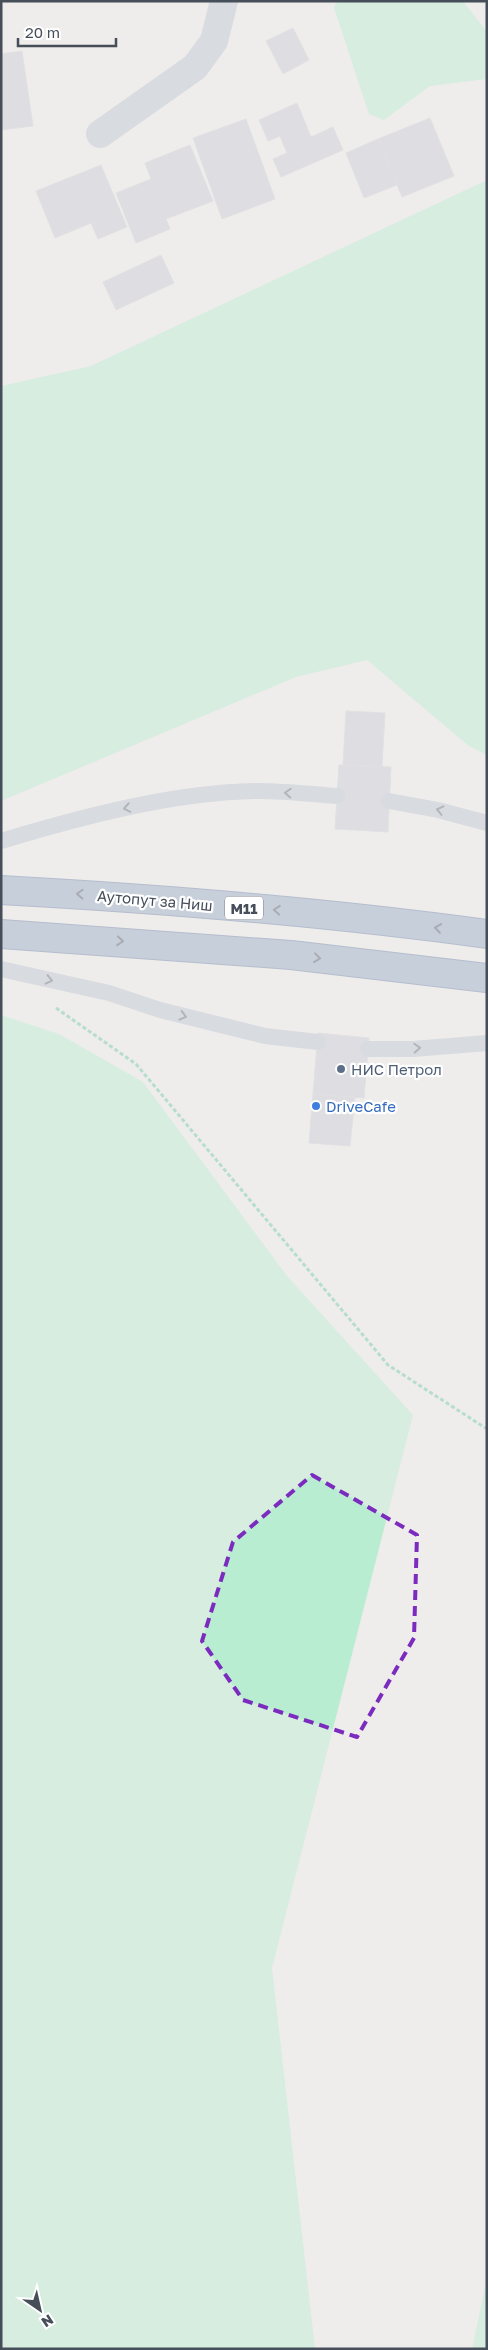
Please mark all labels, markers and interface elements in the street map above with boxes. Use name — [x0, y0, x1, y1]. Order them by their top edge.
scale bar — [18, 15, 115, 47]
text: 20 m — [25, 23, 60, 41]
one-way arrow — [284, 788, 292, 799]
one-way arrow — [123, 802, 132, 813]
one-way arrow — [435, 805, 444, 816]
street label: Аутопут за Ниш — [97, 886, 213, 914]
one-way arrow — [76, 889, 84, 900]
road number: M11 — [225, 896, 263, 920]
one-way arrow — [273, 905, 281, 916]
one-way arrow — [434, 923, 442, 934]
one-way arrow — [116, 936, 124, 947]
one-way arrow — [313, 952, 321, 963]
one-way arrow — [44, 974, 53, 985]
one-way arrow — [178, 1010, 187, 1021]
one-way arrow — [413, 1043, 421, 1054]
place label: НИС Петрол — [351, 1060, 442, 1078]
marker: НИС Петрол — [335, 1063, 347, 1075]
place label: DriveCafe — [326, 1097, 396, 1115]
marker: DriveCafe — [310, 1100, 322, 1112]
north arrow — [15, 2285, 65, 2335]
text: N — [38, 2311, 57, 2331]

